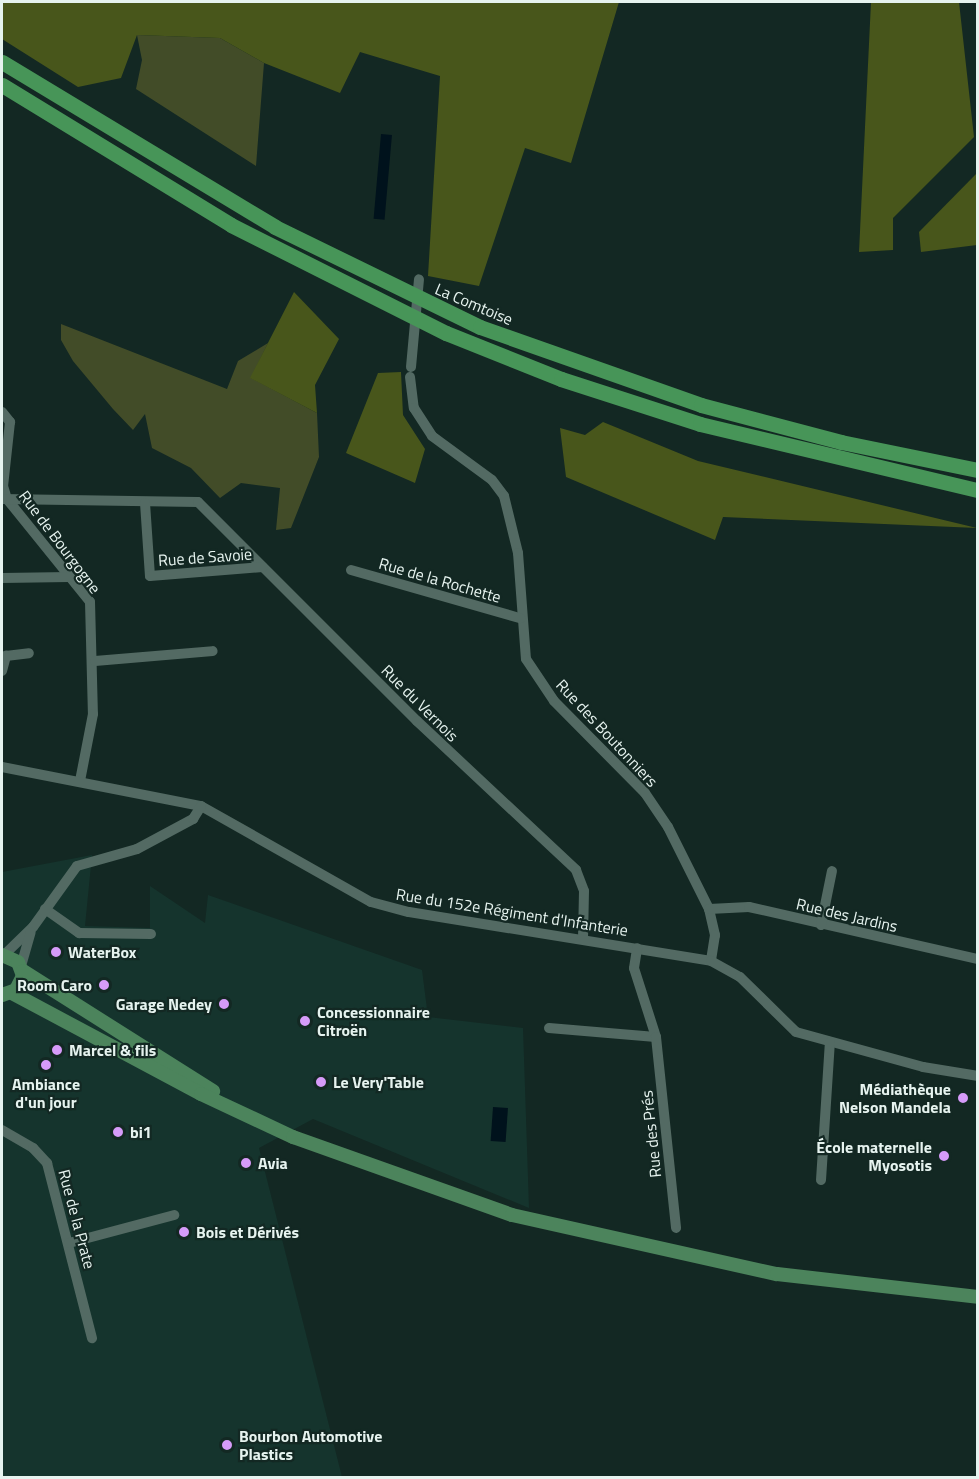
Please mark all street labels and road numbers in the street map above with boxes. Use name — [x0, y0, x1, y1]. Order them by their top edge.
street label: La Comtoise — [432, 279, 516, 329]
street label: Rue de Bourgogne — [15, 487, 105, 597]
street label: Rue de Savoie — [157, 544, 253, 570]
street label: Rue de la Rochette — [377, 553, 503, 607]
street label: Rue du Vernois — [378, 661, 462, 745]
street label: Rue des Boutonniers — [552, 675, 662, 791]
street label: Rue du 152e Régiment d'Infanterie — [395, 884, 629, 940]
street label: Rue des Jardins — [794, 894, 900, 936]
street label: Rue des Prés — [637, 1089, 665, 1179]
street label: Rue de la Prate — [55, 1167, 99, 1271]

